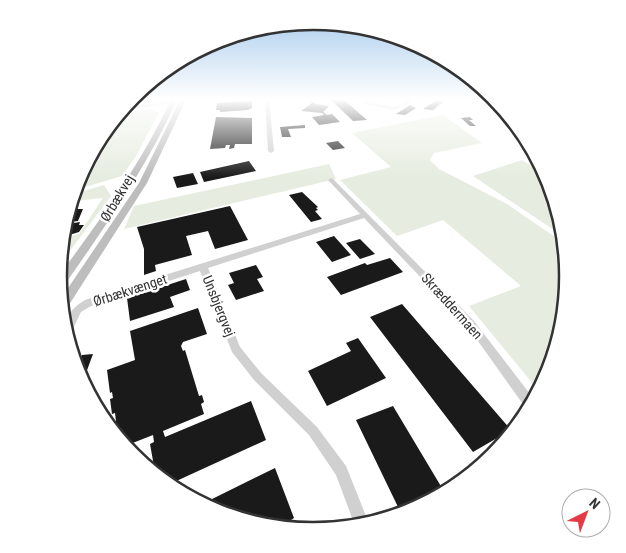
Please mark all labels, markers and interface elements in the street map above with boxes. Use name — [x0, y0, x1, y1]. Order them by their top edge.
street label: Ørbækvej — [97, 172, 137, 224]
street label: Skræddermaen — [418, 270, 486, 342]
street label: Ørbækvænget — [91, 271, 169, 309]
street label: Unsbjergvej — [200, 273, 238, 339]
north arrow — [561, 488, 611, 538]
text: N — [586, 495, 603, 512]

